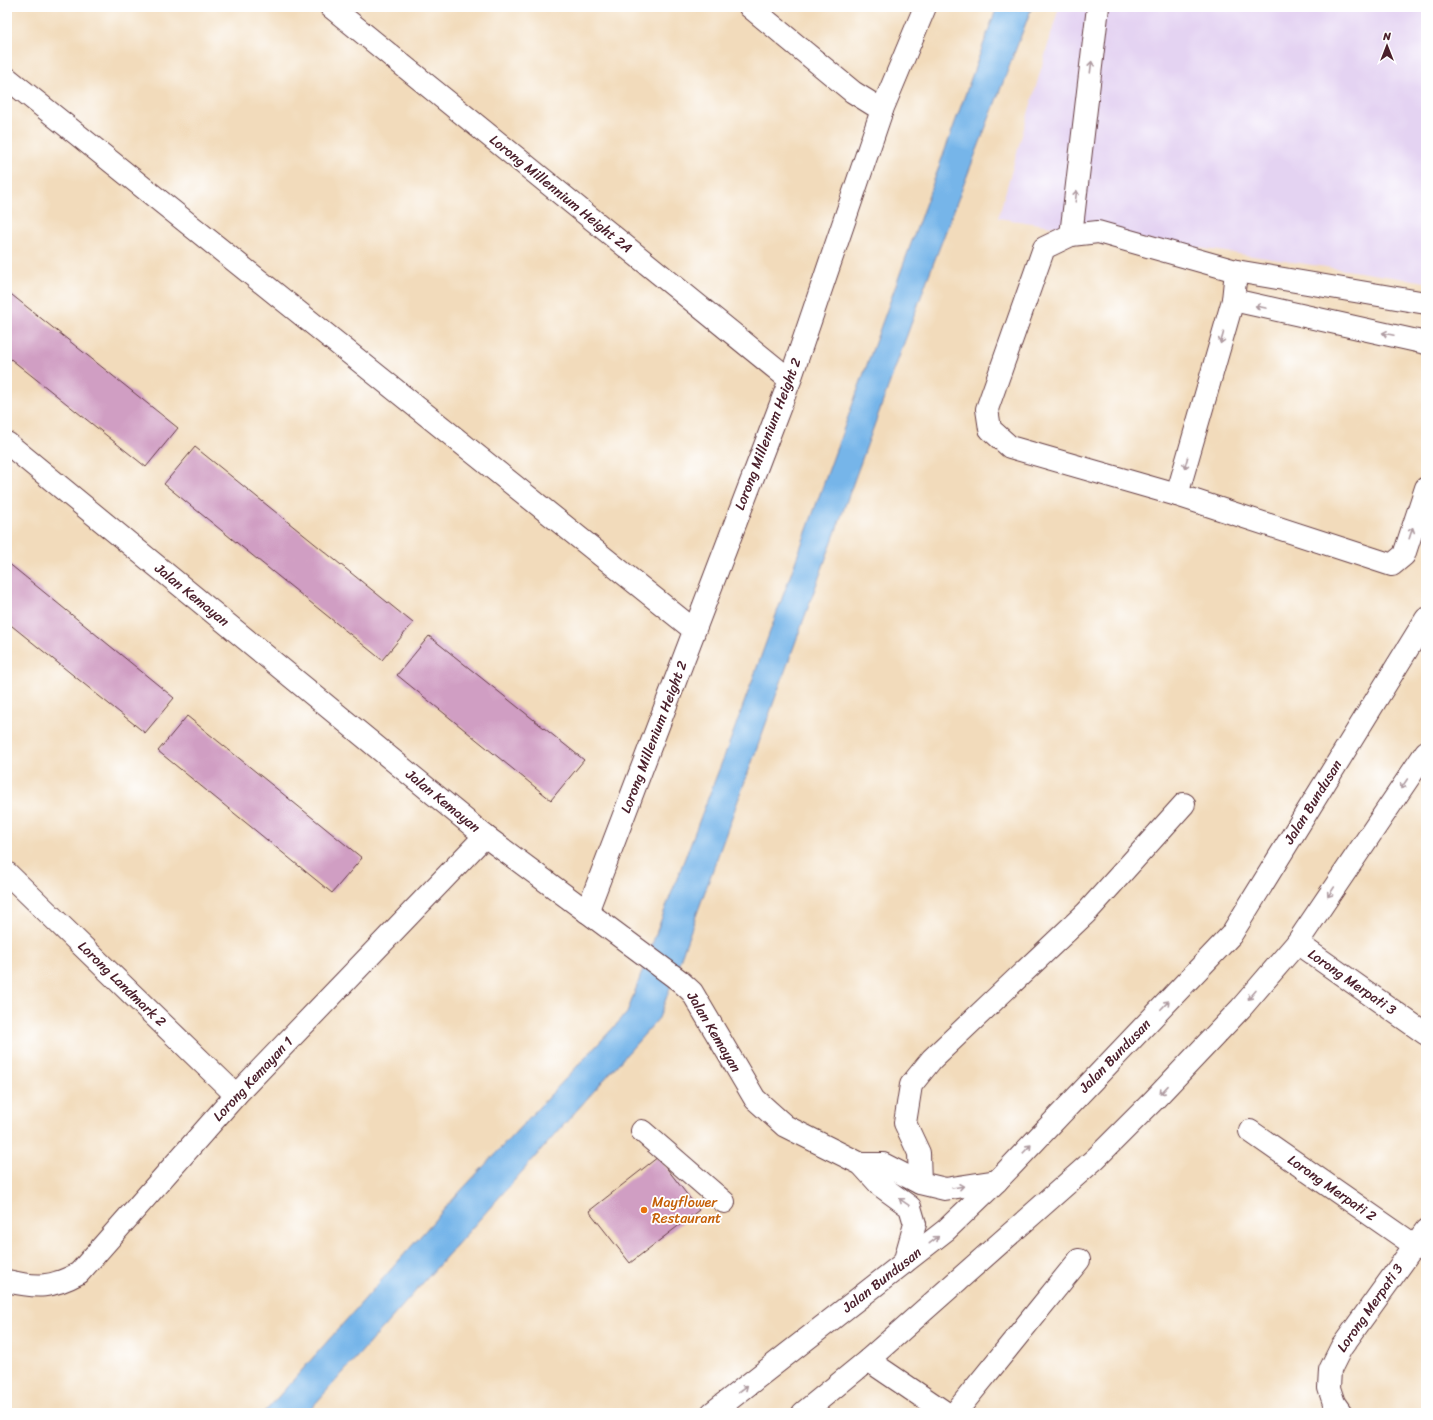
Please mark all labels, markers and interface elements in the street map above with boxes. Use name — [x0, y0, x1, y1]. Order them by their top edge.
north arrow — [1367, 26, 1407, 66]
text: N — [1382, 27, 1391, 46]
one-way arrow — [1087, 61, 1095, 74]
street label: Lorong Millennium Height 2A — [484, 128, 638, 260]
one-way arrow — [1072, 190, 1080, 203]
one-way arrow — [1255, 302, 1268, 310]
one-way arrow — [1382, 330, 1395, 338]
one-way arrow — [1218, 331, 1225, 344]
street label: Lorong Millenium Height 2 — [727, 354, 809, 514]
one-way arrow — [1182, 456, 1189, 469]
one-way arrow — [1408, 526, 1415, 539]
street label: Jalan Kemayan — [148, 556, 235, 634]
street label: Lorong Millenium Height 2 — [613, 657, 695, 817]
street label: Jalan Bundusan — [1276, 754, 1349, 850]
street label: Jalan Kemayan — [399, 762, 486, 840]
one-way arrow — [1400, 779, 1408, 790]
one-way arrow — [1327, 886, 1335, 897]
street label: Lorong Landmark 2 — [72, 935, 172, 1033]
street label: Lorong Merpati 3 — [1302, 942, 1402, 1022]
street label: Jalan Kemayan — [679, 986, 748, 1078]
one-way arrow — [1247, 989, 1256, 1000]
one-way arrow — [1160, 1000, 1169, 1010]
street label: Jalan Bundusan — [1072, 1013, 1158, 1100]
street label: Lorong Kemayan 1 — [207, 1031, 299, 1127]
one-way arrow — [1159, 1085, 1168, 1095]
one-way arrow — [1022, 1144, 1032, 1154]
street label: Lorong Merpati 2 — [1282, 1148, 1382, 1228]
one-way arrow — [951, 1183, 964, 1191]
place label: Mayflower Restaurant — [652, 1190, 721, 1231]
one-way arrow — [898, 1198, 909, 1206]
marker: Mayflower Restaurant — [639, 1205, 649, 1215]
one-way arrow — [928, 1235, 939, 1244]
street label: Jalan Bundusan — [836, 1240, 928, 1320]
street label: Lorong Merpati 3 — [1330, 1258, 1410, 1358]
one-way arrow — [738, 1385, 749, 1393]

